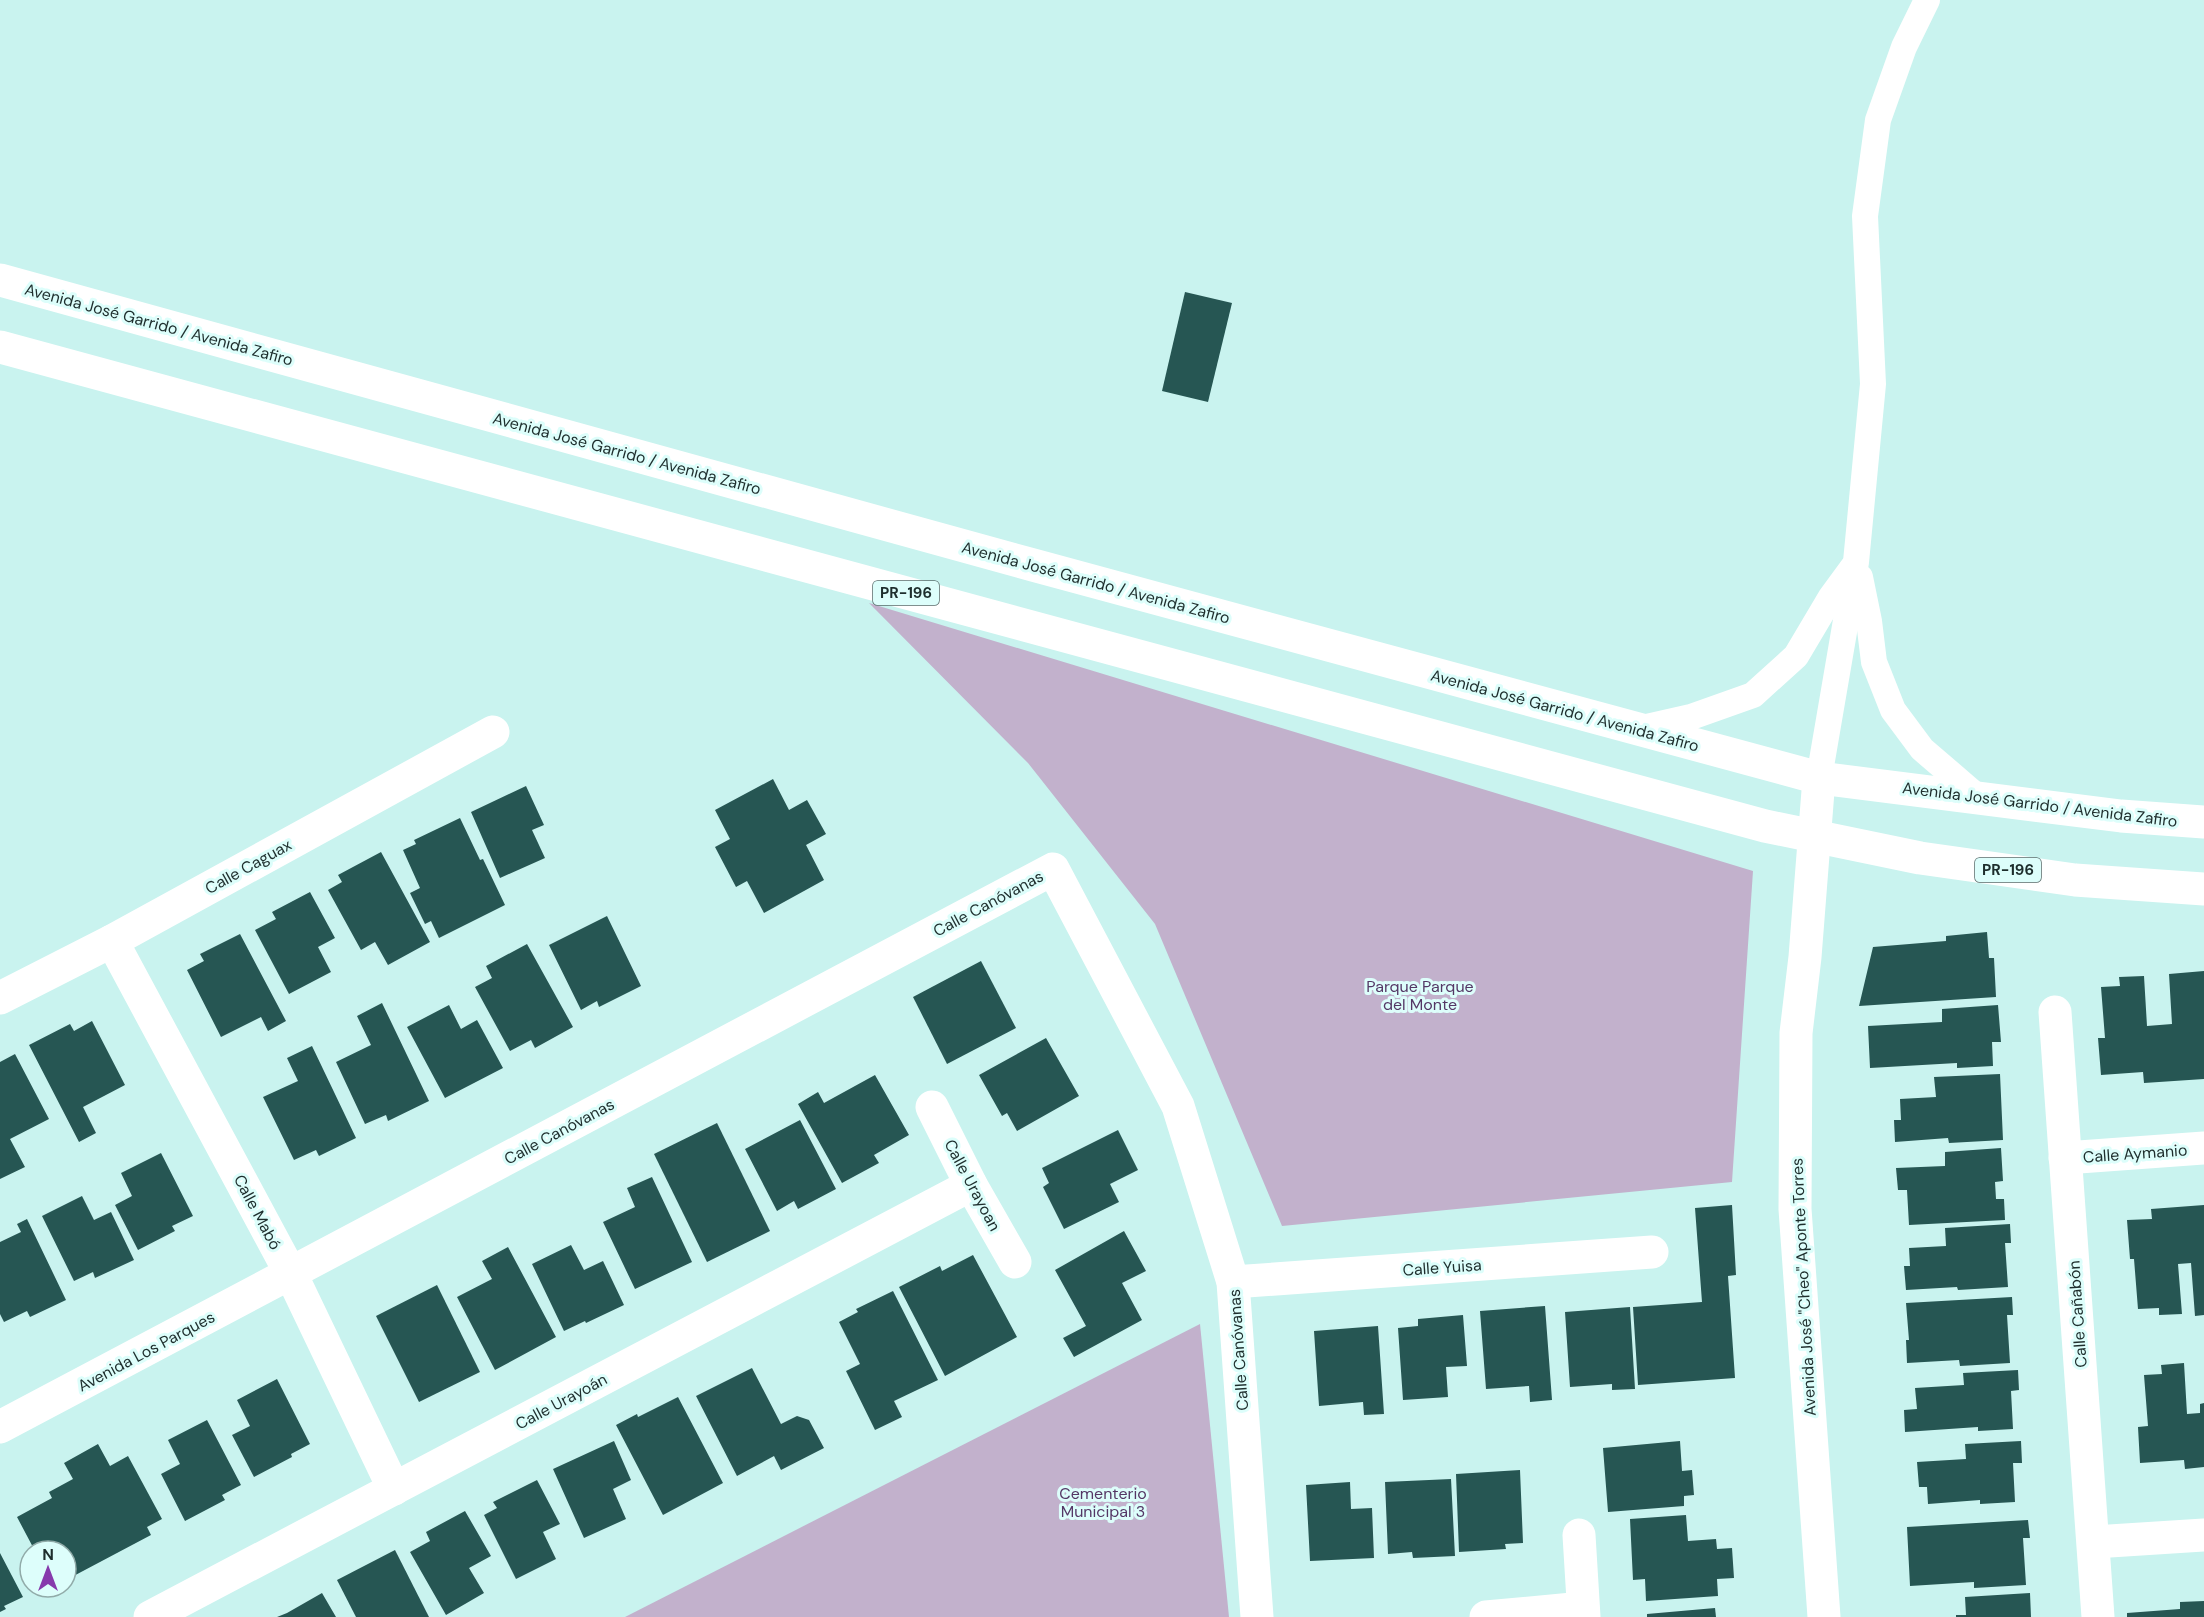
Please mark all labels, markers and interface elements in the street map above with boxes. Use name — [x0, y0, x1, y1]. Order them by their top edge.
street label: Avenida José Garrido / Avenida Zafiro — [22, 278, 295, 370]
street label: Avenida José Garrido / Avenida Zafiro — [490, 407, 763, 499]
street label: Avenida José Garrido / Avenida Zafiro — [959, 536, 1232, 628]
road number: PR-196 — [873, 581, 939, 605]
street label: Avenida José Garrido / Avenida Zafiro — [1428, 664, 1701, 756]
street label: Avenida José Garrido / Avenida Zafiro — [1901, 777, 2179, 832]
street label: Calle Caguax — [201, 834, 295, 899]
road number: PR-196 — [1975, 858, 2041, 882]
street label: Calle Canóvanas — [930, 866, 1047, 941]
park label: Parque Parque del Monte — [1366, 976, 1474, 1015]
street label: Calle Canóvanas — [501, 1094, 618, 1169]
street label: Calle Urayoan — [940, 1136, 1006, 1235]
street label: Calle Aymanio — [2082, 1139, 2188, 1168]
street label: Avenida José "Cheo" Aponte Torres — [1786, 1157, 1821, 1417]
street label: Calle Mabó — [229, 1171, 286, 1254]
street label: Calle Yuisa — [1402, 1254, 1482, 1281]
street label: Calle Cañabón — [2063, 1260, 2092, 1368]
street label: Calle Canóvanas — [1224, 1288, 1253, 1411]
street label: Avenida Los Parques — [74, 1306, 218, 1396]
street label: Calle Urayoán — [512, 1368, 611, 1434]
park label: Cementerio Municipal 3 — [1059, 1483, 1147, 1522]
north arrow — [18, 1539, 78, 1599]
text: N — [42, 1544, 54, 1565]

